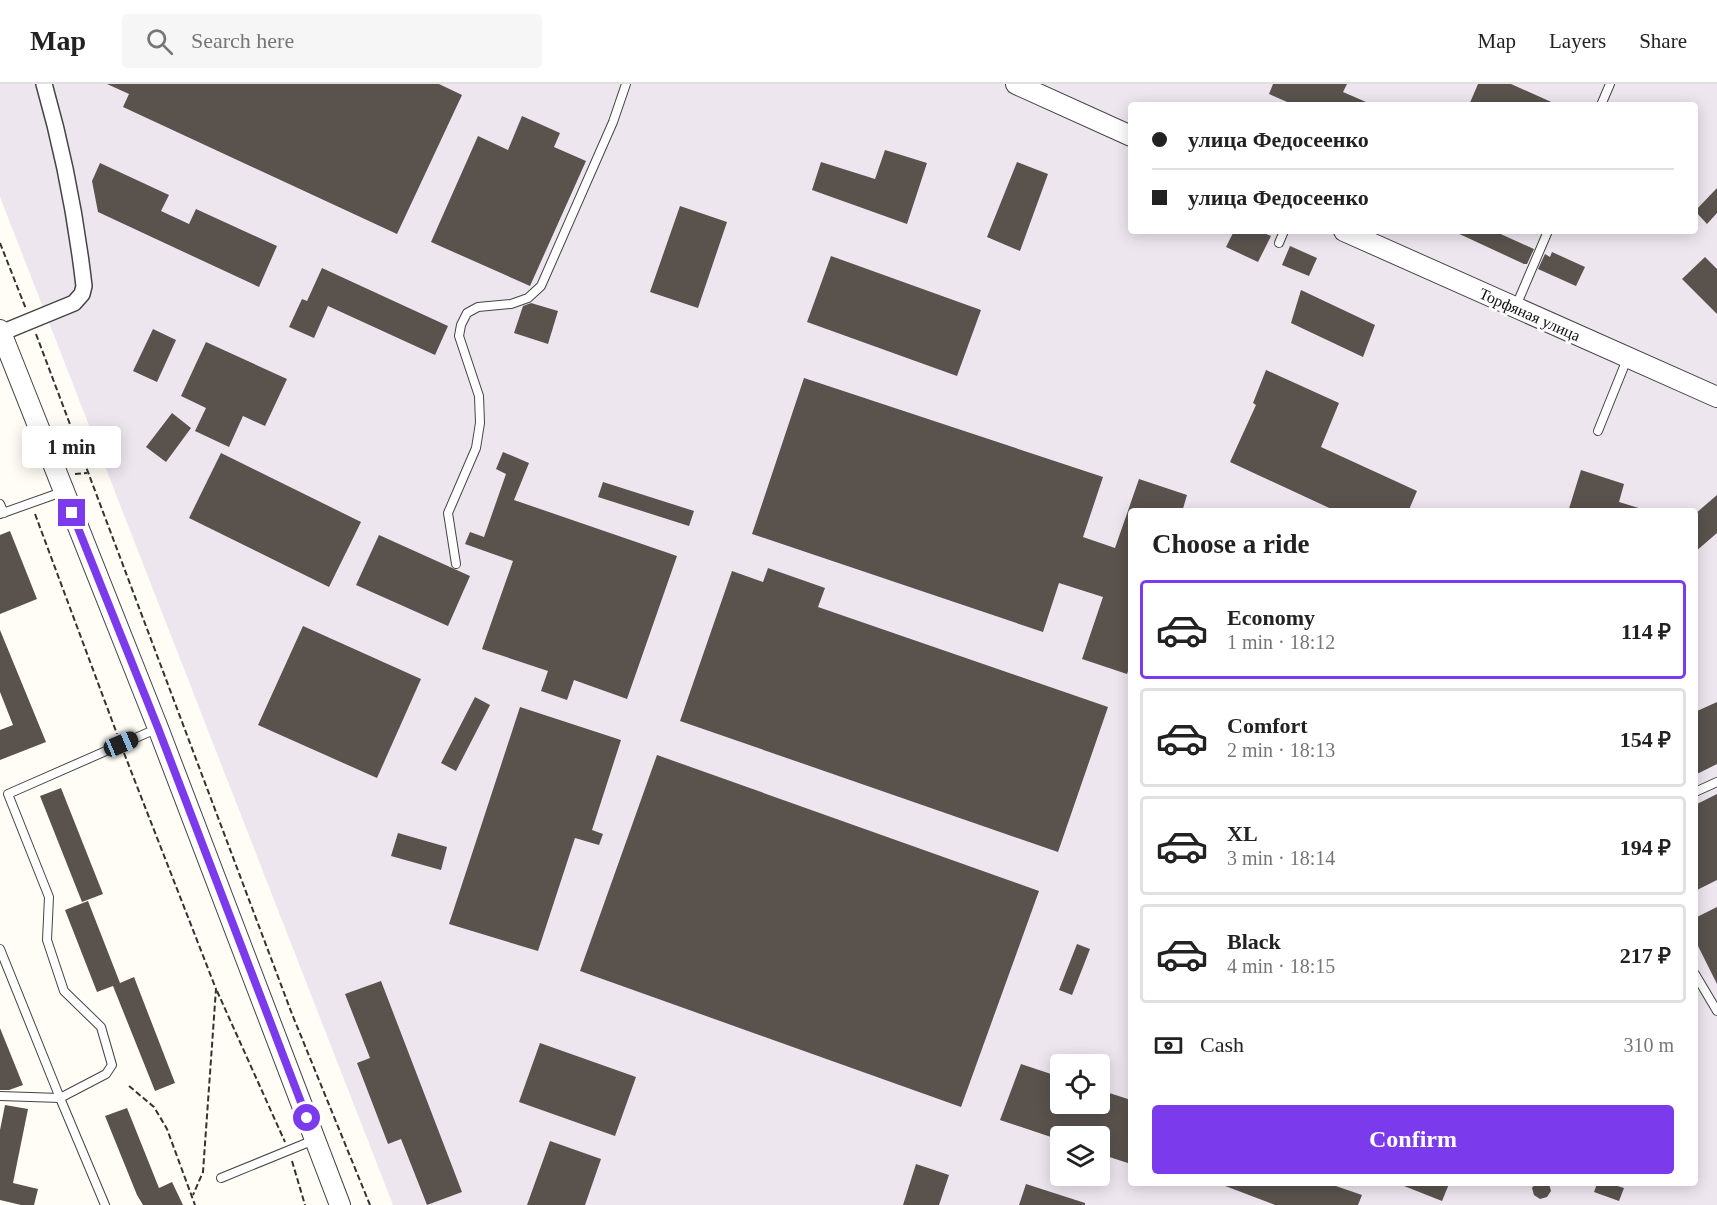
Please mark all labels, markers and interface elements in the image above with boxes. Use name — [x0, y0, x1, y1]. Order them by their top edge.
search box — [122, 14, 542, 68]
text: Map — [30, 25, 86, 56]
icon: search — [143, 25, 176, 58]
text: Search here — [191, 28, 294, 53]
text: Map — [1478, 29, 1516, 53]
text: Layers — [1549, 29, 1606, 53]
text: Share — [1639, 29, 1687, 53]
text: улица Федосеенко — [1188, 127, 1369, 152]
text: улица Федосеенко — [1188, 185, 1369, 210]
street label: Торфяная улица — [1476, 285, 1583, 345]
callout: 1 min — [22, 426, 122, 468]
text: 1 min — [47, 436, 96, 458]
route end — [58, 499, 85, 526]
text: Choose a ride — [1152, 529, 1310, 559]
icon: car — [1155, 603, 1209, 657]
text: Economy — [1227, 605, 1315, 630]
text: 114 ₽ — [1621, 619, 1671, 644]
text: 1 min · 18:12 — [1227, 631, 1335, 653]
icon: car — [1155, 711, 1209, 765]
text: Comfort — [1227, 713, 1308, 738]
text: 154 ₽ — [1620, 727, 1671, 752]
car — [101, 729, 141, 759]
text: 2 min · 18:13 — [1227, 739, 1335, 761]
icon: car — [1155, 819, 1209, 873]
text: XL — [1227, 821, 1258, 846]
text: 194 ₽ — [1620, 835, 1671, 860]
text: 3 min · 18:14 — [1227, 847, 1335, 869]
icon: car — [1155, 927, 1209, 981]
text: Black — [1227, 929, 1281, 954]
text: 217 ₽ — [1620, 943, 1671, 968]
text: 4 min · 18:15 — [1227, 955, 1335, 977]
icon: cash — [1152, 1029, 1185, 1062]
text: Cash — [1200, 1032, 1244, 1057]
text: 310 m — [1623, 1034, 1674, 1056]
map controls — [1050, 1054, 1110, 1186]
button: locate — [1050, 1054, 1110, 1114]
route start — [293, 1104, 320, 1131]
button: Confirm — [1152, 1105, 1674, 1174]
button: layers — [1050, 1126, 1110, 1186]

